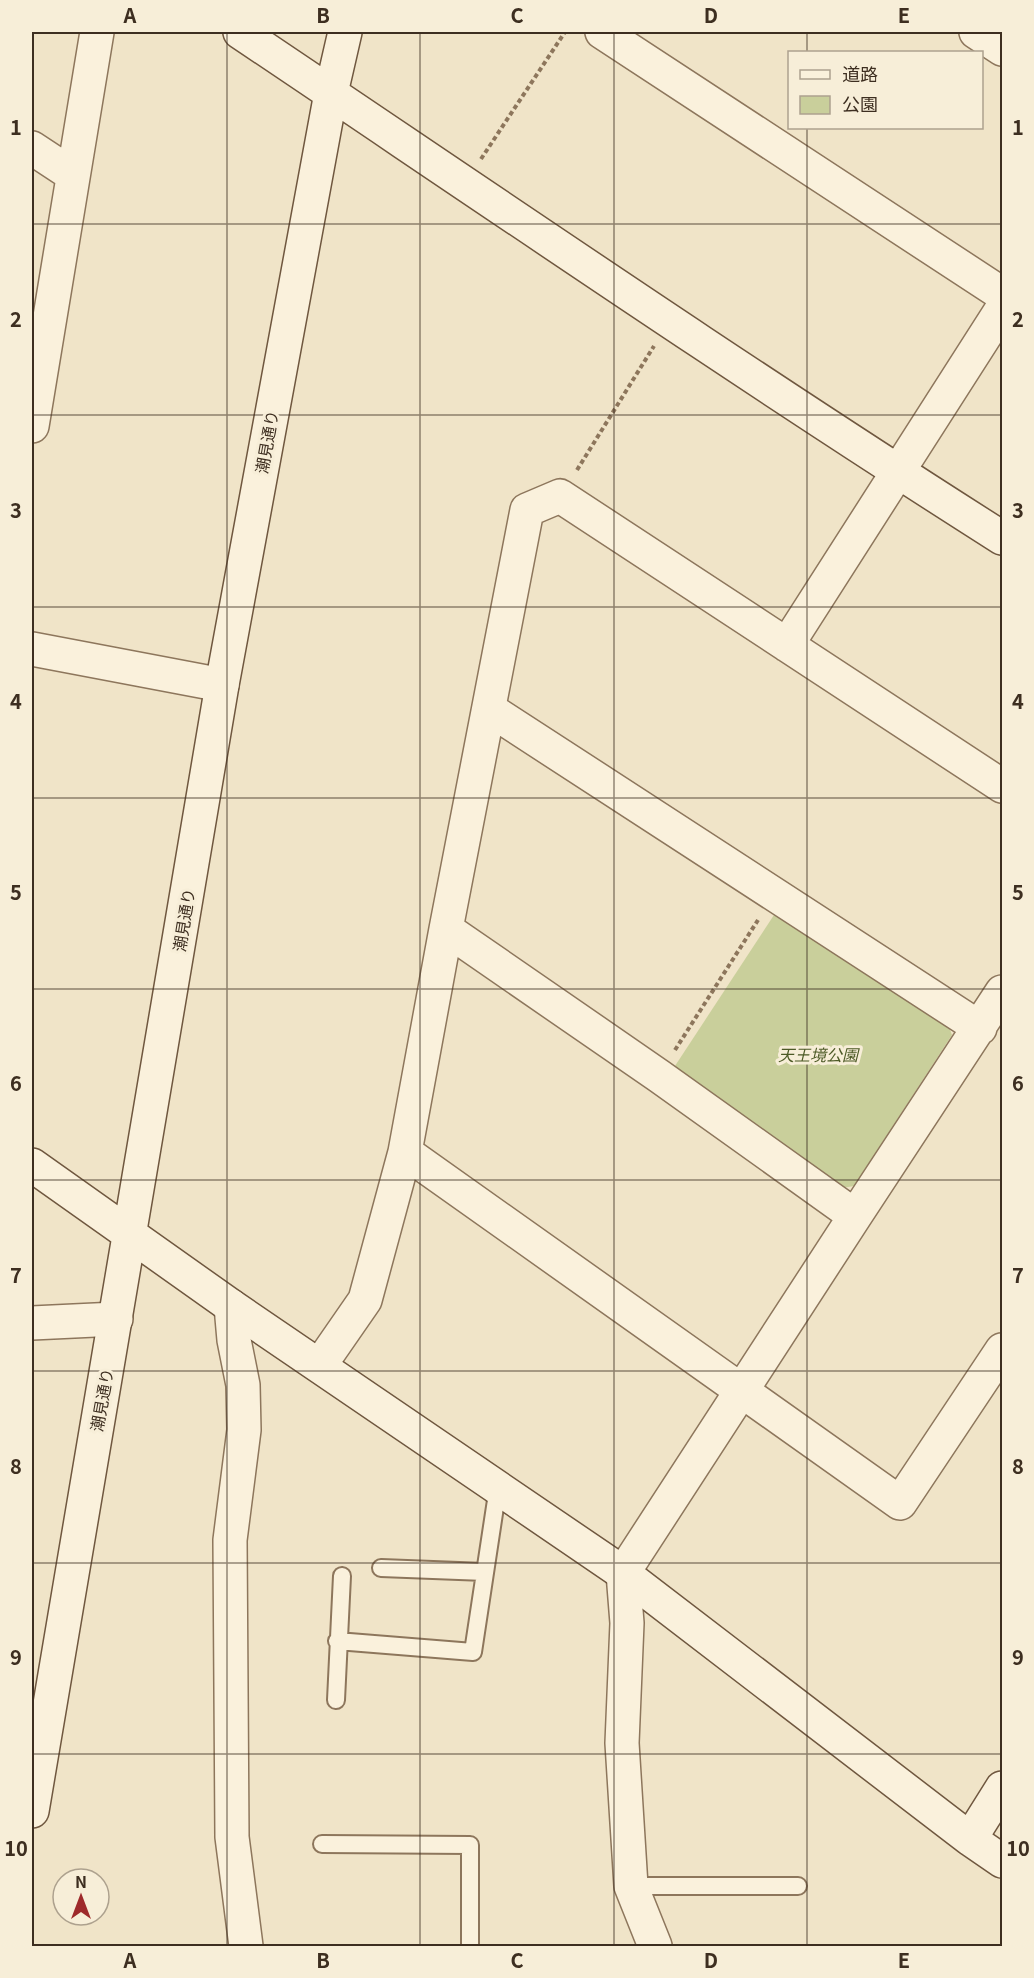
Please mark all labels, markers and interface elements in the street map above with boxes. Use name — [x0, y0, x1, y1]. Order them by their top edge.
text: A — [123, 0, 137, 29]
text: B — [316, 0, 330, 29]
text: C — [510, 0, 524, 29]
text: D — [704, 0, 718, 29]
text: E — [898, 0, 910, 29]
legend — [788, 51, 983, 129]
text: 道路 — [842, 60, 878, 86]
text: 公園 — [842, 90, 878, 116]
text: 1 — [10, 112, 22, 141]
text: 1 — [1012, 112, 1024, 141]
text: 2 — [10, 304, 22, 333]
text: 2 — [1012, 304, 1024, 333]
street label: 潮見通り — [249, 408, 283, 475]
text: 3 — [10, 495, 22, 524]
text: 3 — [1012, 495, 1024, 524]
text: 4 — [10, 686, 22, 715]
text: 4 — [1012, 686, 1024, 715]
text: 5 — [10, 877, 22, 906]
text: 5 — [1012, 877, 1024, 906]
street label: 潮見通り — [166, 886, 200, 953]
park label: 天王境公園 — [778, 1042, 860, 1066]
text: 6 — [10, 1068, 22, 1097]
text: 6 — [1012, 1068, 1024, 1097]
text: 7 — [10, 1260, 22, 1289]
text: 7 — [1012, 1260, 1024, 1289]
street label: 潮見通り — [84, 1366, 118, 1433]
text: 8 — [10, 1451, 22, 1480]
text: 8 — [1012, 1451, 1024, 1480]
text: 9 — [10, 1642, 22, 1671]
text: 9 — [1012, 1642, 1024, 1671]
text: 10 — [4, 1833, 28, 1862]
text: 10 — [1006, 1833, 1030, 1862]
north arrow — [51, 1867, 111, 1927]
text: N — [75, 1869, 87, 1893]
text: A — [123, 1945, 137, 1974]
text: B — [316, 1945, 330, 1974]
text: C — [510, 1945, 524, 1974]
text: D — [704, 1945, 718, 1974]
text: E — [898, 1945, 910, 1974]

